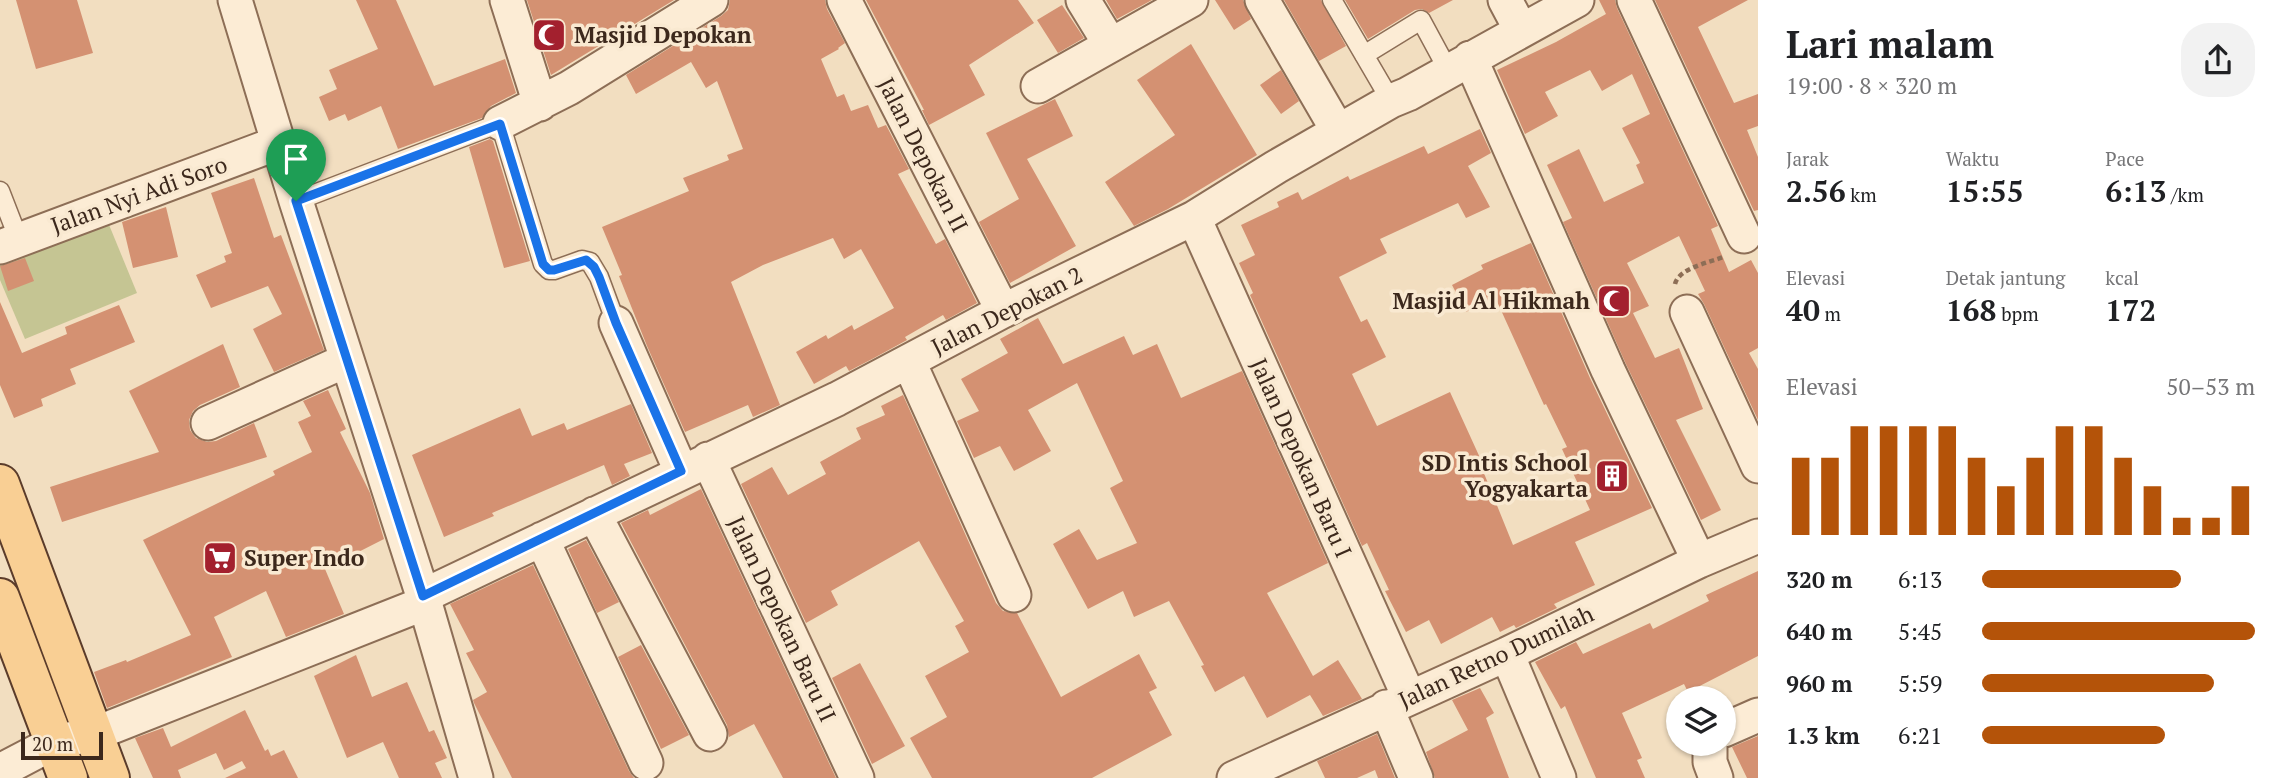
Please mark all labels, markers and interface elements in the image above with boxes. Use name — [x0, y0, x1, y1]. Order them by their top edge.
mosque icon: Masjid Depokan — [530, 16, 568, 54]
place label: Masjid Depokan — [574, 19, 752, 50]
text: Lari malam — [1786, 19, 1994, 69]
button: share — [2181, 23, 2255, 97]
text: 19:00 · 8 × 320 m — [1786, 70, 1957, 101]
street label: Jalan Depokan II — [871, 72, 976, 237]
pin — [266, 129, 326, 201]
icon: arrive — [277, 140, 315, 178]
text: Jarak — [1786, 146, 1829, 171]
text: Waktu — [1946, 146, 2000, 171]
text: Pace — [2105, 146, 2144, 171]
street label: Jalan Nyi Adi Soro — [46, 148, 231, 241]
text: 2.56 — [1786, 171, 1846, 211]
text: 15:55 — [1946, 171, 2024, 211]
text: 6:13 — [2105, 171, 2166, 211]
text: km — [1846, 182, 1877, 207]
text: /km — [2166, 182, 2204, 207]
street label: Jalan Depokan 2 — [926, 259, 1088, 362]
text: Elevasi — [1786, 265, 1845, 290]
text: Detak jantung — [1946, 265, 2065, 290]
text: kcal — [2105, 265, 2139, 290]
mosque icon: Masjid Al Hikmah — [1595, 282, 1633, 320]
place label: Masjid Al Hikmah — [1393, 285, 1590, 316]
text: 40 — [1786, 290, 1820, 330]
text: 168 — [1946, 290, 1997, 330]
text: 172 — [2105, 290, 2156, 330]
text: m — [1820, 301, 1841, 326]
text: bpm — [1997, 301, 2039, 326]
street label: Jalan Depokan Baru I — [1244, 353, 1359, 562]
text: Elevasi — [1786, 371, 1858, 402]
text: 50–53 m — [2166, 371, 2255, 402]
place label: SD Intis School Yogyakarta — [1422, 447, 1588, 504]
building icon: SD Intis School Yogyakarta — [1593, 457, 1631, 495]
street label: Jalan Depokan Baru II — [721, 511, 844, 726]
supermarket icon: Super Indo — [201, 539, 239, 577]
place label: Super Indo — [244, 542, 364, 573]
text: 320 m — [1786, 564, 1852, 595]
text: 6:13 — [1898, 564, 1942, 595]
street label: Jalan Retno Dumilah — [1393, 598, 1599, 715]
text: 640 m — [1786, 616, 1852, 647]
text: 5:45 — [1898, 616, 1942, 647]
text: 960 m — [1786, 668, 1852, 699]
text: 5:59 — [1898, 668, 1942, 699]
map controls — [1666, 686, 1736, 756]
button: layers — [1666, 686, 1736, 756]
text: 1.3 km — [1786, 720, 1860, 751]
text: 6:21 — [1898, 720, 1942, 751]
scale bar — [21, 729, 103, 761]
text: 20 m — [32, 731, 73, 756]

